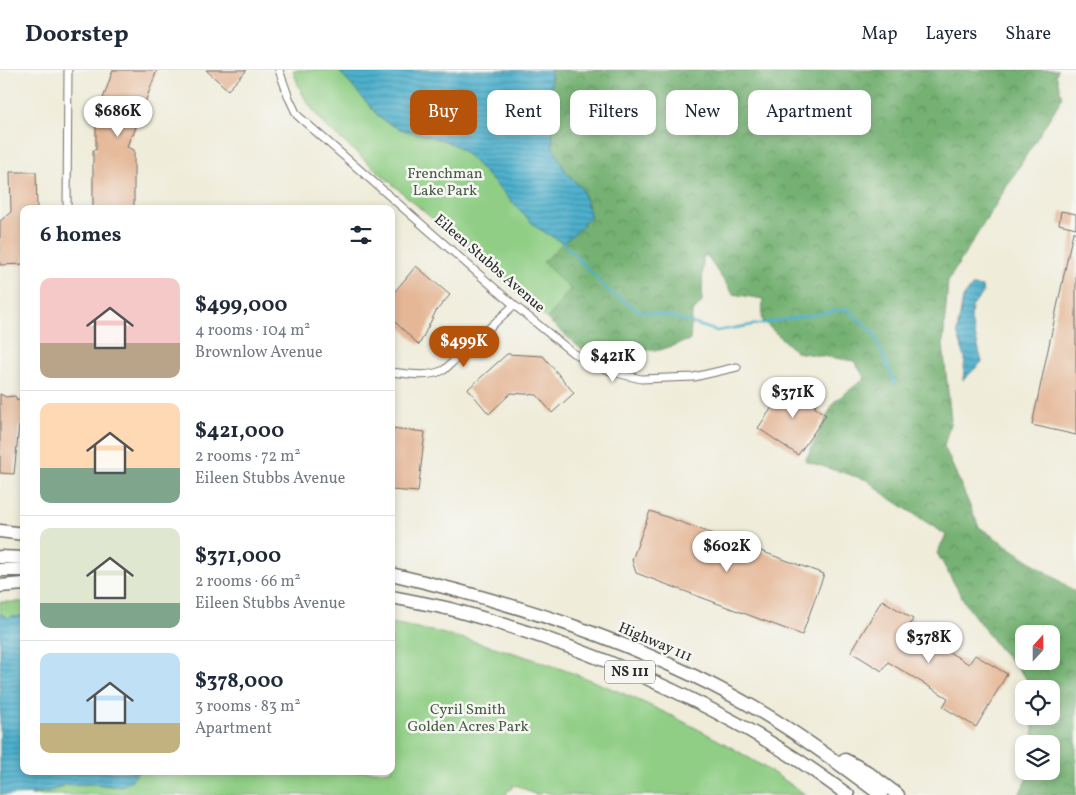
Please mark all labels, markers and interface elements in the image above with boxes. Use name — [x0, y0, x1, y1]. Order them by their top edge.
text: Doorstep — [25, 18, 129, 52]
text: Map — [861, 22, 897, 47]
text: Layers — [925, 22, 977, 47]
text: Share — [1005, 22, 1051, 47]
chip: Buy — [410, 90, 477, 135]
chip: Rent — [487, 90, 560, 135]
chip: Filters — [570, 90, 656, 135]
chip: New — [666, 90, 738, 135]
chip: Apartment — [748, 90, 871, 135]
pin: $686K — [83, 96, 153, 138]
text: $686K — [95, 101, 141, 123]
park label: Frenchman Lake Park — [407, 164, 483, 202]
street label: Eileen Stubbs Avenue — [429, 210, 549, 318]
text: 6 homes — [40, 221, 121, 250]
icon: filters — [347, 221, 375, 249]
text: $499,000 — [195, 291, 288, 320]
icon: home — [80, 298, 140, 358]
text: 4 rooms · 104 m² — [195, 320, 310, 342]
pin: $499K — [429, 326, 499, 368]
text: $499K — [440, 331, 488, 353]
pin: $421K — [578, 340, 648, 383]
text: Brownlow Avenue — [195, 342, 323, 364]
text: $421K — [591, 346, 635, 368]
pin: $371K — [758, 376, 828, 419]
text: $371K — [772, 382, 814, 404]
text: $421,000 — [195, 417, 284, 446]
icon: home — [80, 423, 140, 483]
text: 2 rooms · 72 m² — [195, 446, 300, 468]
text: Eileen Stubbs Avenue — [195, 468, 345, 490]
pin: $602K — [692, 530, 762, 573]
text: $602K — [703, 536, 751, 558]
text: $371,000 — [195, 542, 281, 571]
icon: home — [80, 548, 140, 608]
text: 2 rooms · 66 m² — [195, 571, 301, 593]
text: Eileen Stubbs Avenue — [195, 593, 345, 615]
street label: Highway 111 — [615, 618, 695, 668]
pin: $378K — [894, 622, 964, 664]
north arrow — [1015, 625, 1060, 670]
map controls — [1015, 625, 1060, 780]
text: $378K — [907, 627, 951, 649]
road number: NS 111 — [605, 660, 655, 684]
text: $378,000 — [195, 667, 284, 696]
icon: home — [80, 673, 140, 733]
button: locate — [1015, 680, 1060, 725]
text: 3 rooms · 83 m² — [195, 696, 300, 718]
park label: Cyril Smith Golden Acres Park — [407, 700, 529, 738]
text: Apartment — [195, 718, 272, 740]
button: layers — [1015, 735, 1060, 780]

